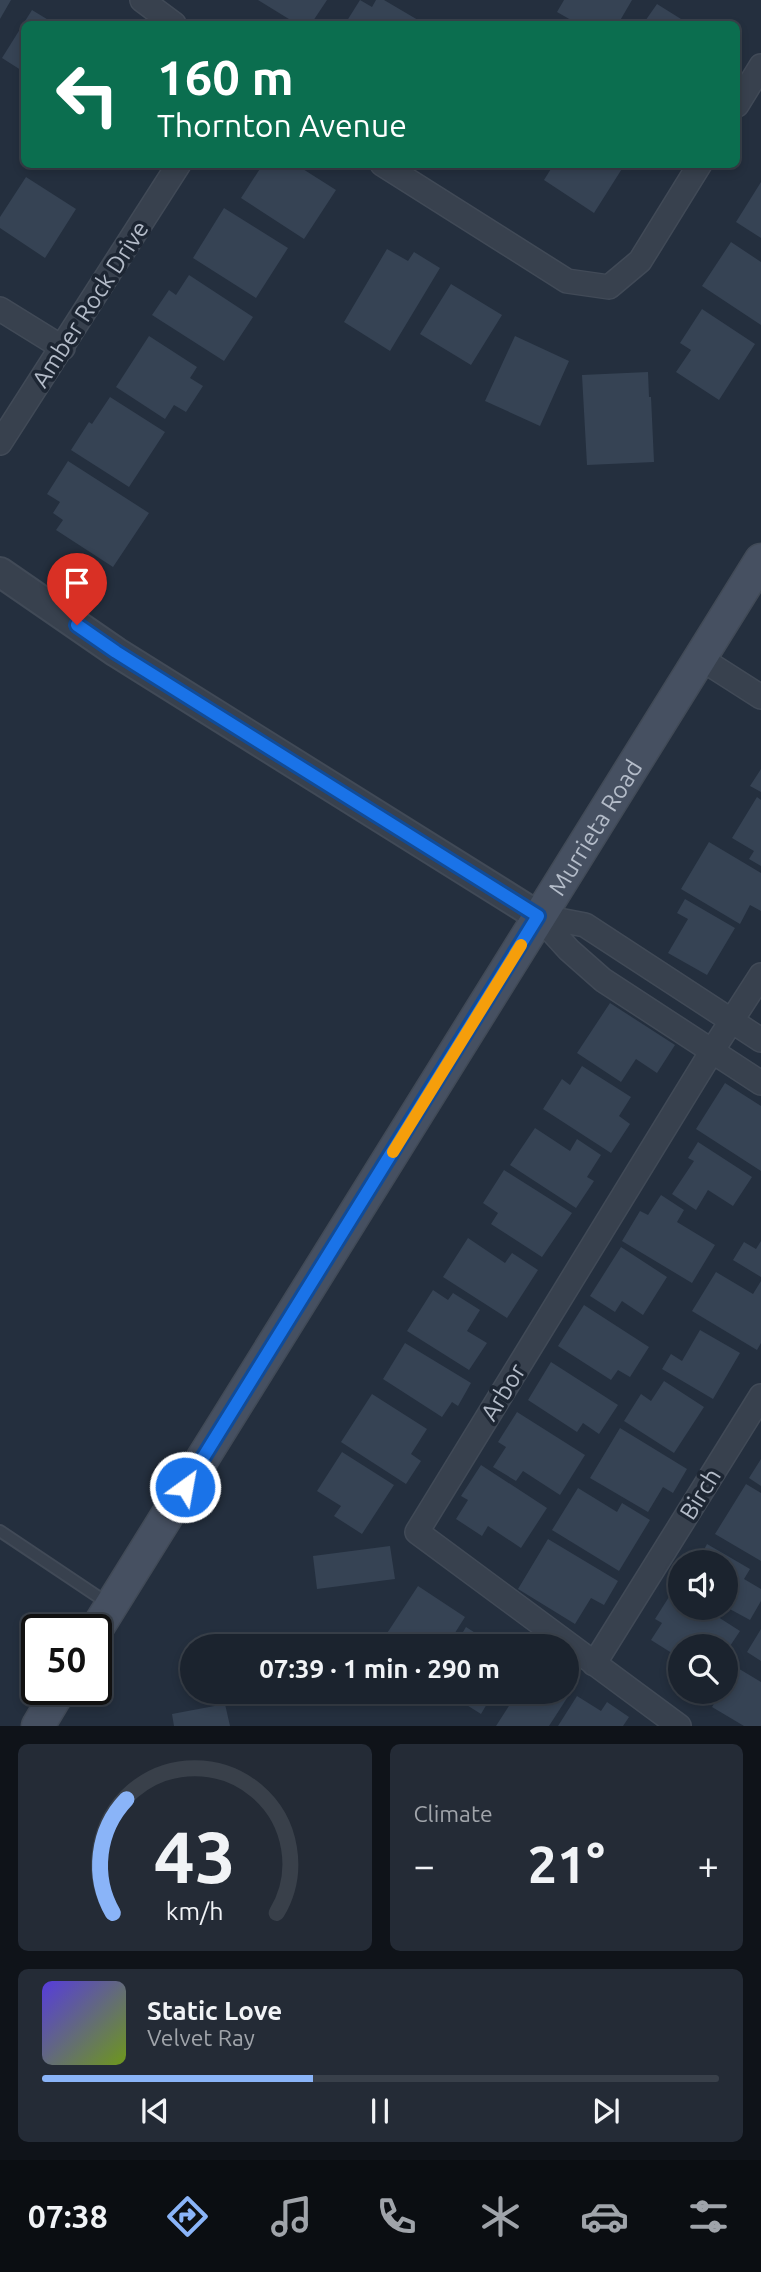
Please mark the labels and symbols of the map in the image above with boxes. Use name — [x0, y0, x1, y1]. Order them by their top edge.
street label: Amber Rock Drive — [26, 216, 154, 392]
pin — [47, 553, 107, 625]
street label: Murrieta Road — [543, 755, 647, 900]
street label: Arbor — [475, 1359, 531, 1425]
position arrow — [148, 1450, 222, 1524]
street label: Birch — [674, 1464, 726, 1524]
speed limit sign: 50 — [21, 1614, 112, 1705]

